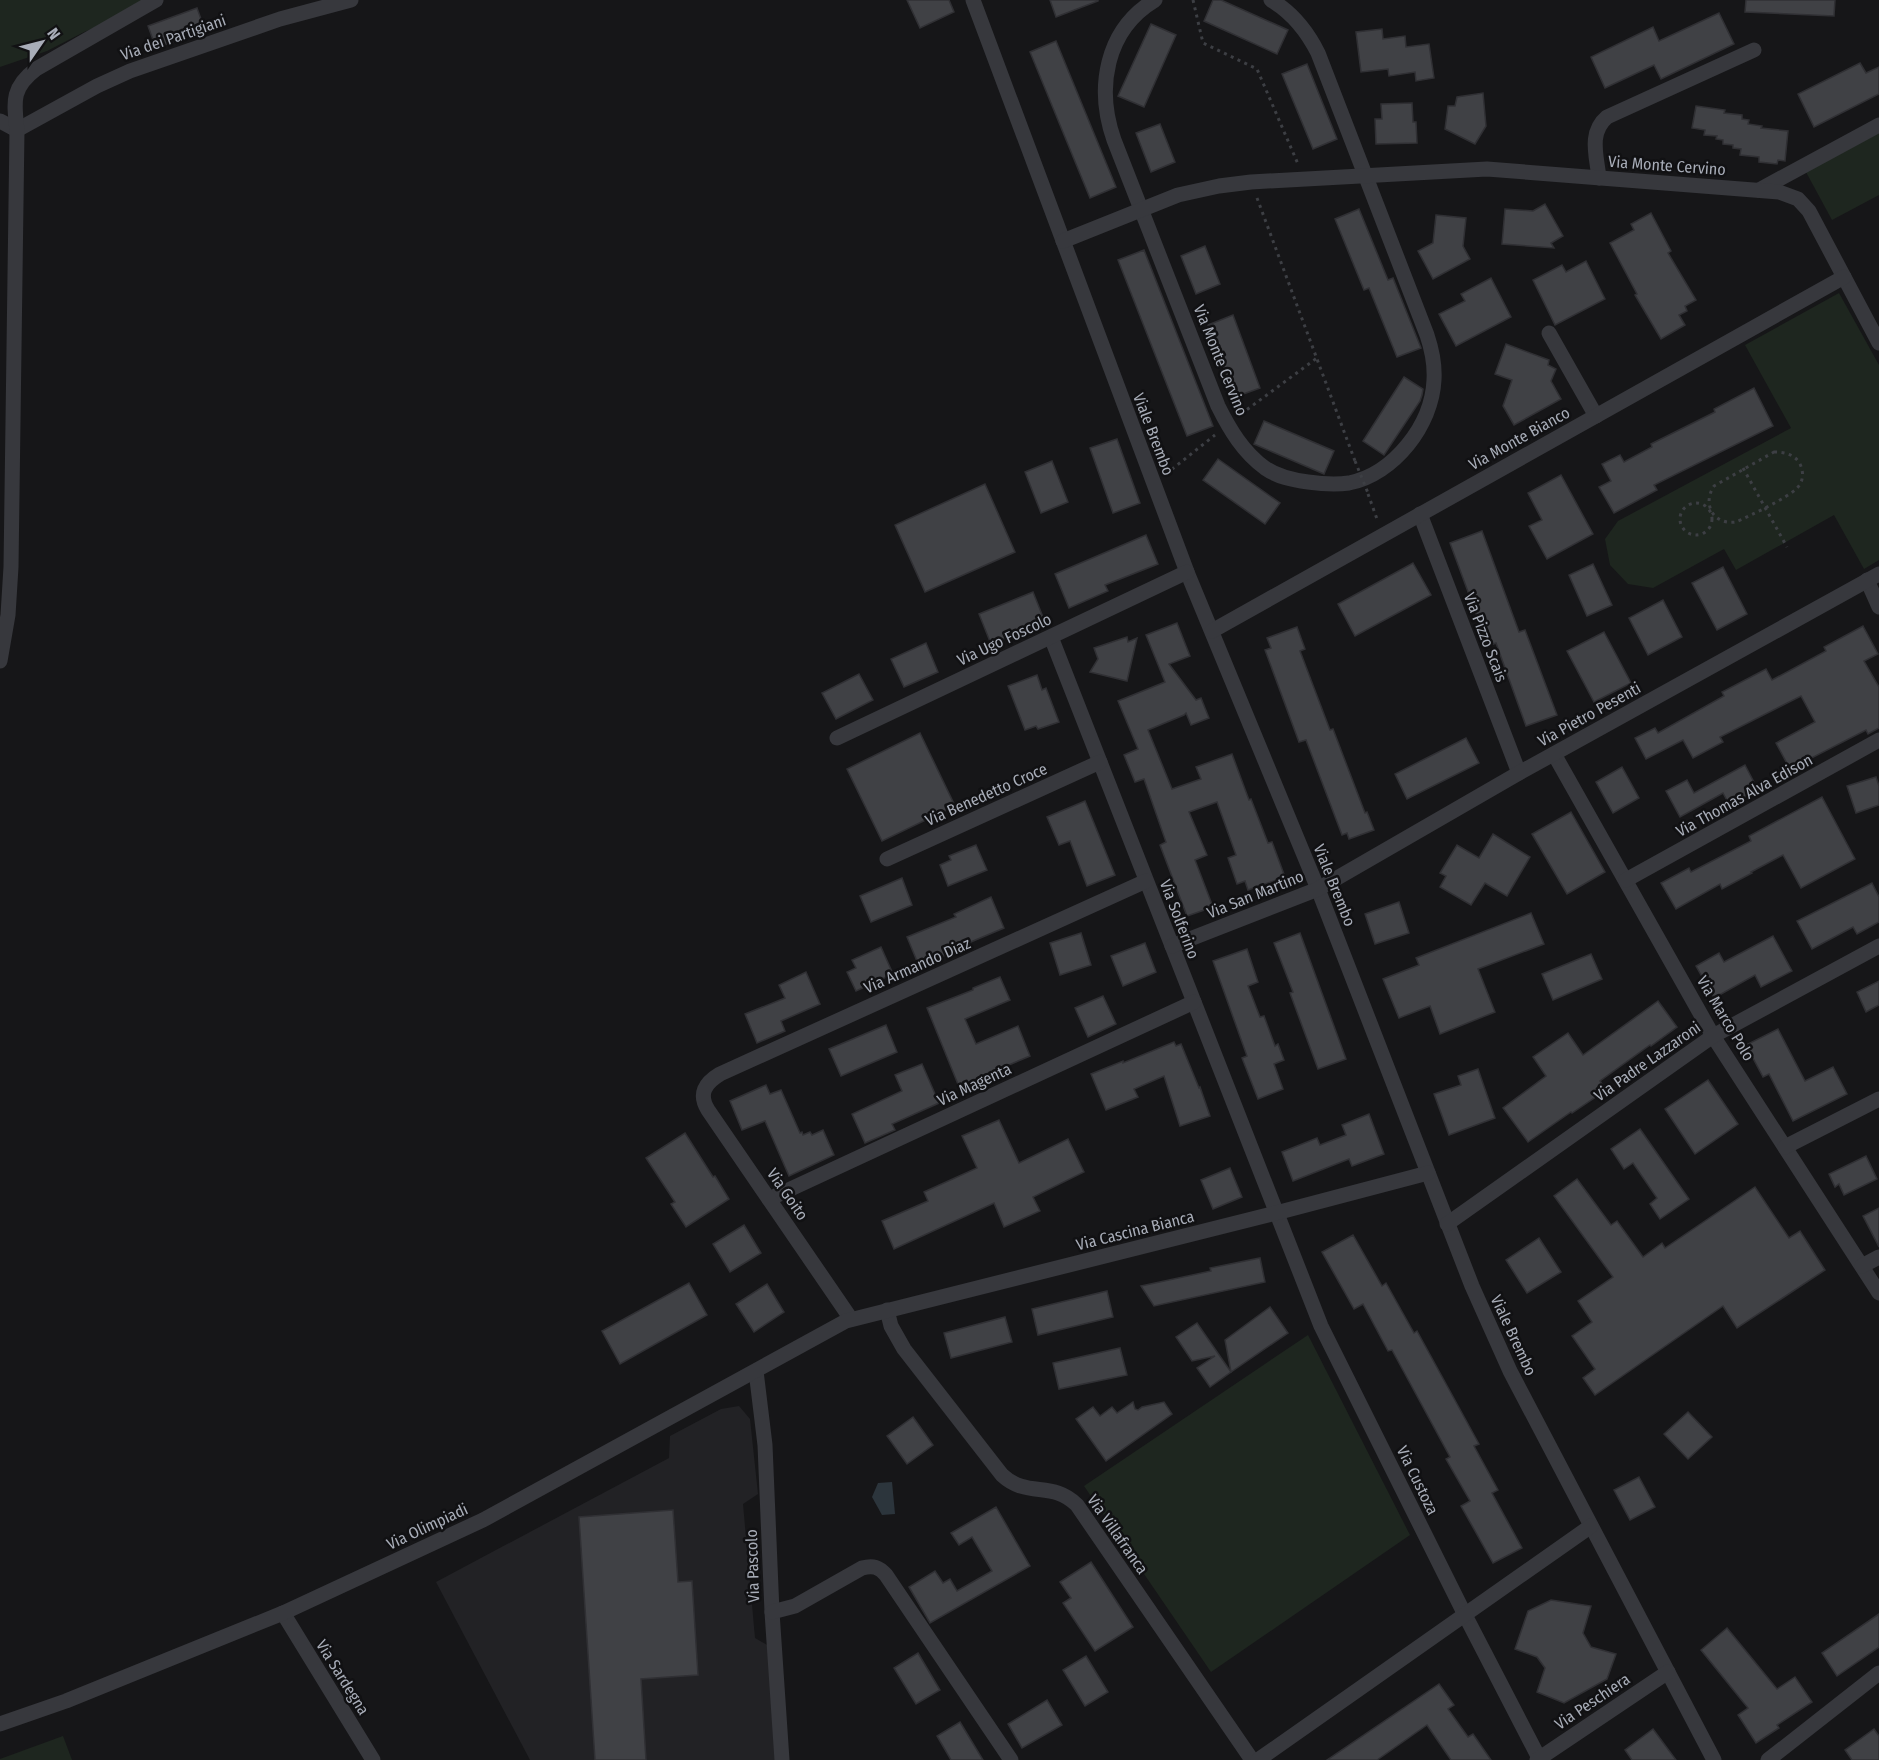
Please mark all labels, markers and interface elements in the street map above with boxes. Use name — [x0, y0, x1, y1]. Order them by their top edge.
street label: Via dei Partigiani — [118, 11, 228, 64]
north arrow — [12, 12, 72, 72]
text: N — [43, 24, 64, 43]
street label: Via Monte Cervino — [1607, 152, 1726, 179]
street label: Via Monte Cervino — [1190, 302, 1251, 418]
street label: Viale Brembo — [1129, 390, 1178, 478]
street label: Via Monte Bianco — [1465, 403, 1573, 474]
street label: Via Pizzo Scais — [1460, 590, 1511, 685]
street label: Via Ugo Foscolo — [954, 609, 1054, 670]
street label: Via Pietro Pesenti — [1534, 678, 1644, 751]
street label: Via Thomas Alva Edison — [1673, 750, 1816, 841]
street label: Via Benedetto Croce — [922, 759, 1050, 830]
street label: Viale Brembo — [1309, 841, 1360, 929]
street label: Via San Martino — [1204, 866, 1306, 922]
street label: Via Solferino — [1156, 877, 1203, 962]
street label: Via Armando Diaz — [861, 933, 973, 997]
street label: Via Marco Polo — [1693, 972, 1758, 1064]
street label: Via Padre Lazzaroni — [1590, 1018, 1704, 1105]
street label: Via Magenta — [934, 1059, 1014, 1110]
street label: Via Goito — [763, 1165, 812, 1224]
street label: Via Cascina Bianca — [1074, 1207, 1196, 1254]
street label: Viale Brembo — [1487, 1292, 1540, 1379]
street label: Via Custoza — [1393, 1443, 1442, 1518]
street label: Via Villafranca — [1083, 1491, 1152, 1578]
street label: Via Olimpiadi — [384, 1499, 471, 1554]
street label: Via Pascolo — [742, 1529, 763, 1603]
street label: Via Sardegna — [312, 1636, 373, 1718]
street label: Via Peschiera — [1551, 1669, 1634, 1733]

